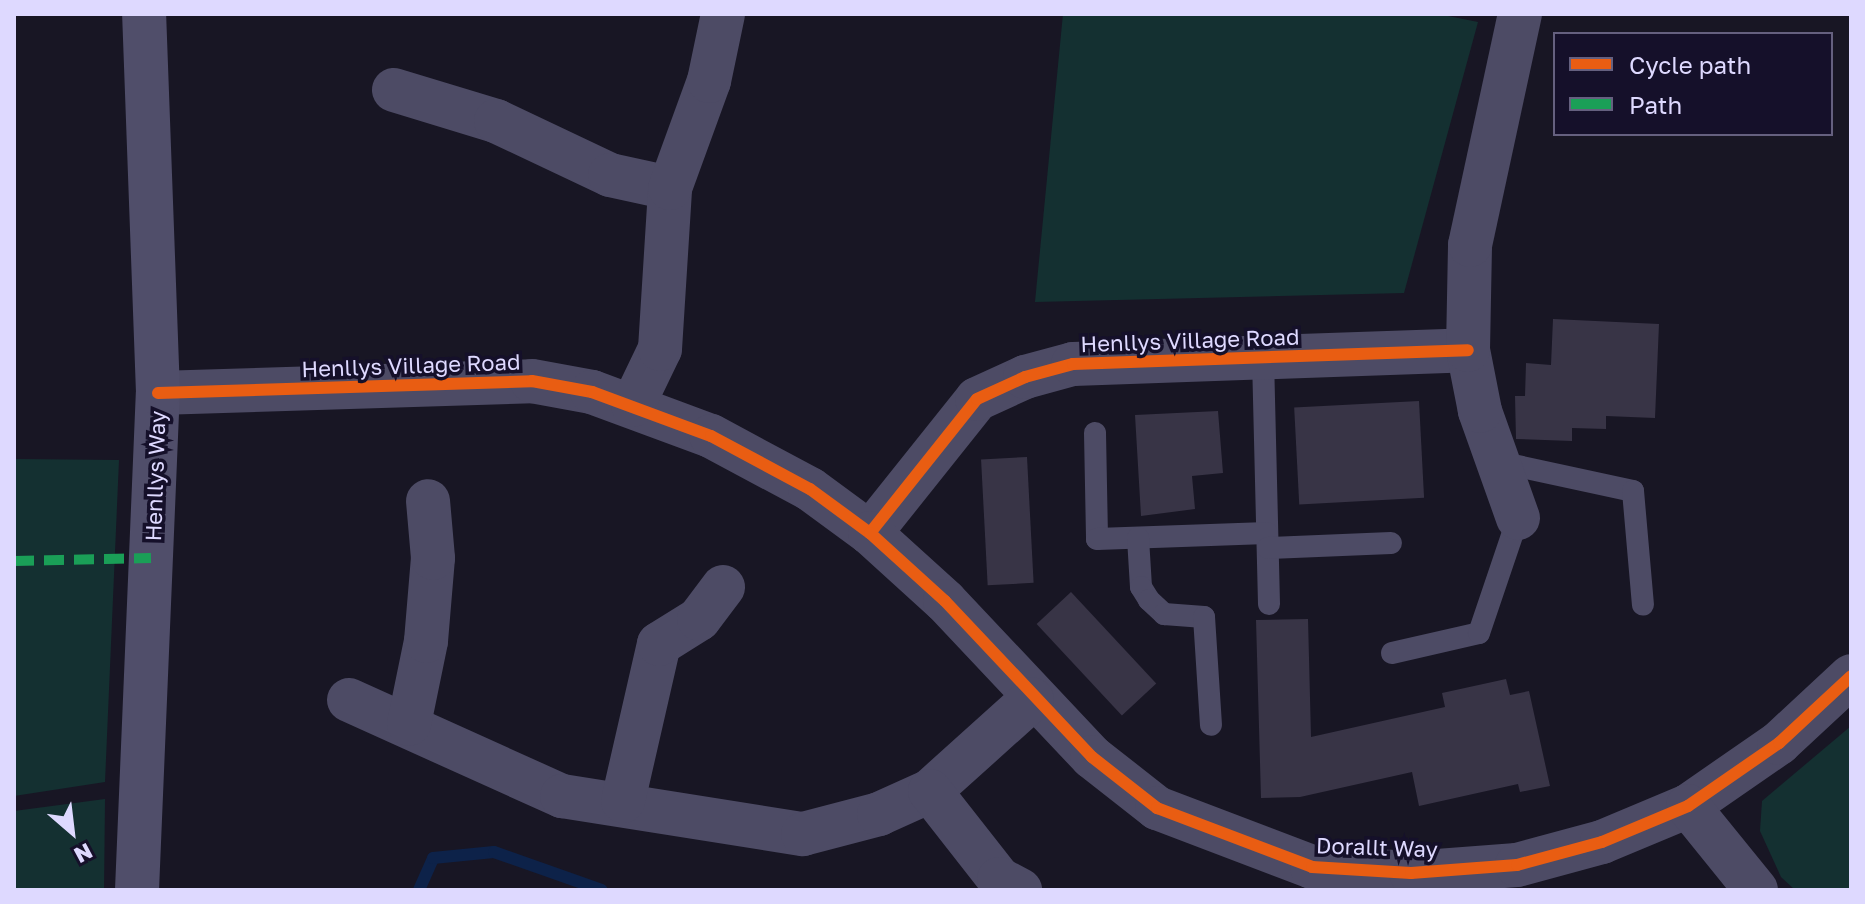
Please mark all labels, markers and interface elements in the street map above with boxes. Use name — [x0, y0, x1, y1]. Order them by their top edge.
legend — [1553, 32, 1833, 136]
text: Cycle path — [1629, 50, 1751, 79]
text: Path — [1629, 90, 1682, 119]
street label: Henllys Village Road — [1080, 323, 1300, 357]
street label: Henllys Village Road — [301, 348, 521, 382]
street label: Henllys Way — [140, 410, 170, 542]
north arrow — [32, 792, 112, 872]
street label: Dorallt Way — [1316, 832, 1438, 862]
text: N — [70, 838, 97, 869]

